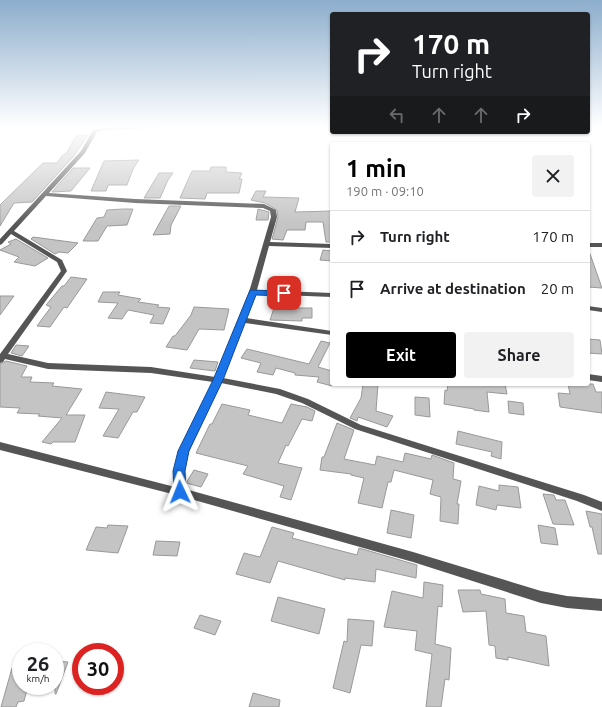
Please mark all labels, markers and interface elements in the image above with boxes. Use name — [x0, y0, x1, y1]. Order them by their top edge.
icon: right — [346, 28, 398, 80]
text: 170 m — [412, 28, 490, 59]
text: Turn right — [412, 61, 492, 81]
icon: left — [386, 104, 408, 126]
icon: ahead — [428, 104, 450, 126]
icon: ahead — [470, 104, 492, 126]
icon: right — [512, 104, 534, 126]
text: 1 min — [346, 155, 407, 182]
button: close — [532, 155, 574, 197]
text: 190 m · 09:10 — [346, 184, 424, 198]
icon: right — [346, 226, 368, 248]
text: Turn right — [380, 228, 450, 245]
text: 170 m — [532, 228, 574, 245]
pin — [267, 276, 301, 310]
icon: arrive — [346, 278, 368, 300]
text: Arrive at destination — [380, 280, 526, 297]
text: 20 m — [541, 280, 574, 297]
icon: arrive — [273, 282, 295, 304]
button: Exit — [346, 332, 456, 378]
button: Share — [464, 332, 574, 378]
position arrow — [159, 471, 201, 513]
speed limit sign: 30 — [72, 643, 124, 695]
text: 26 — [27, 652, 49, 675]
text: km/h — [26, 673, 50, 684]

